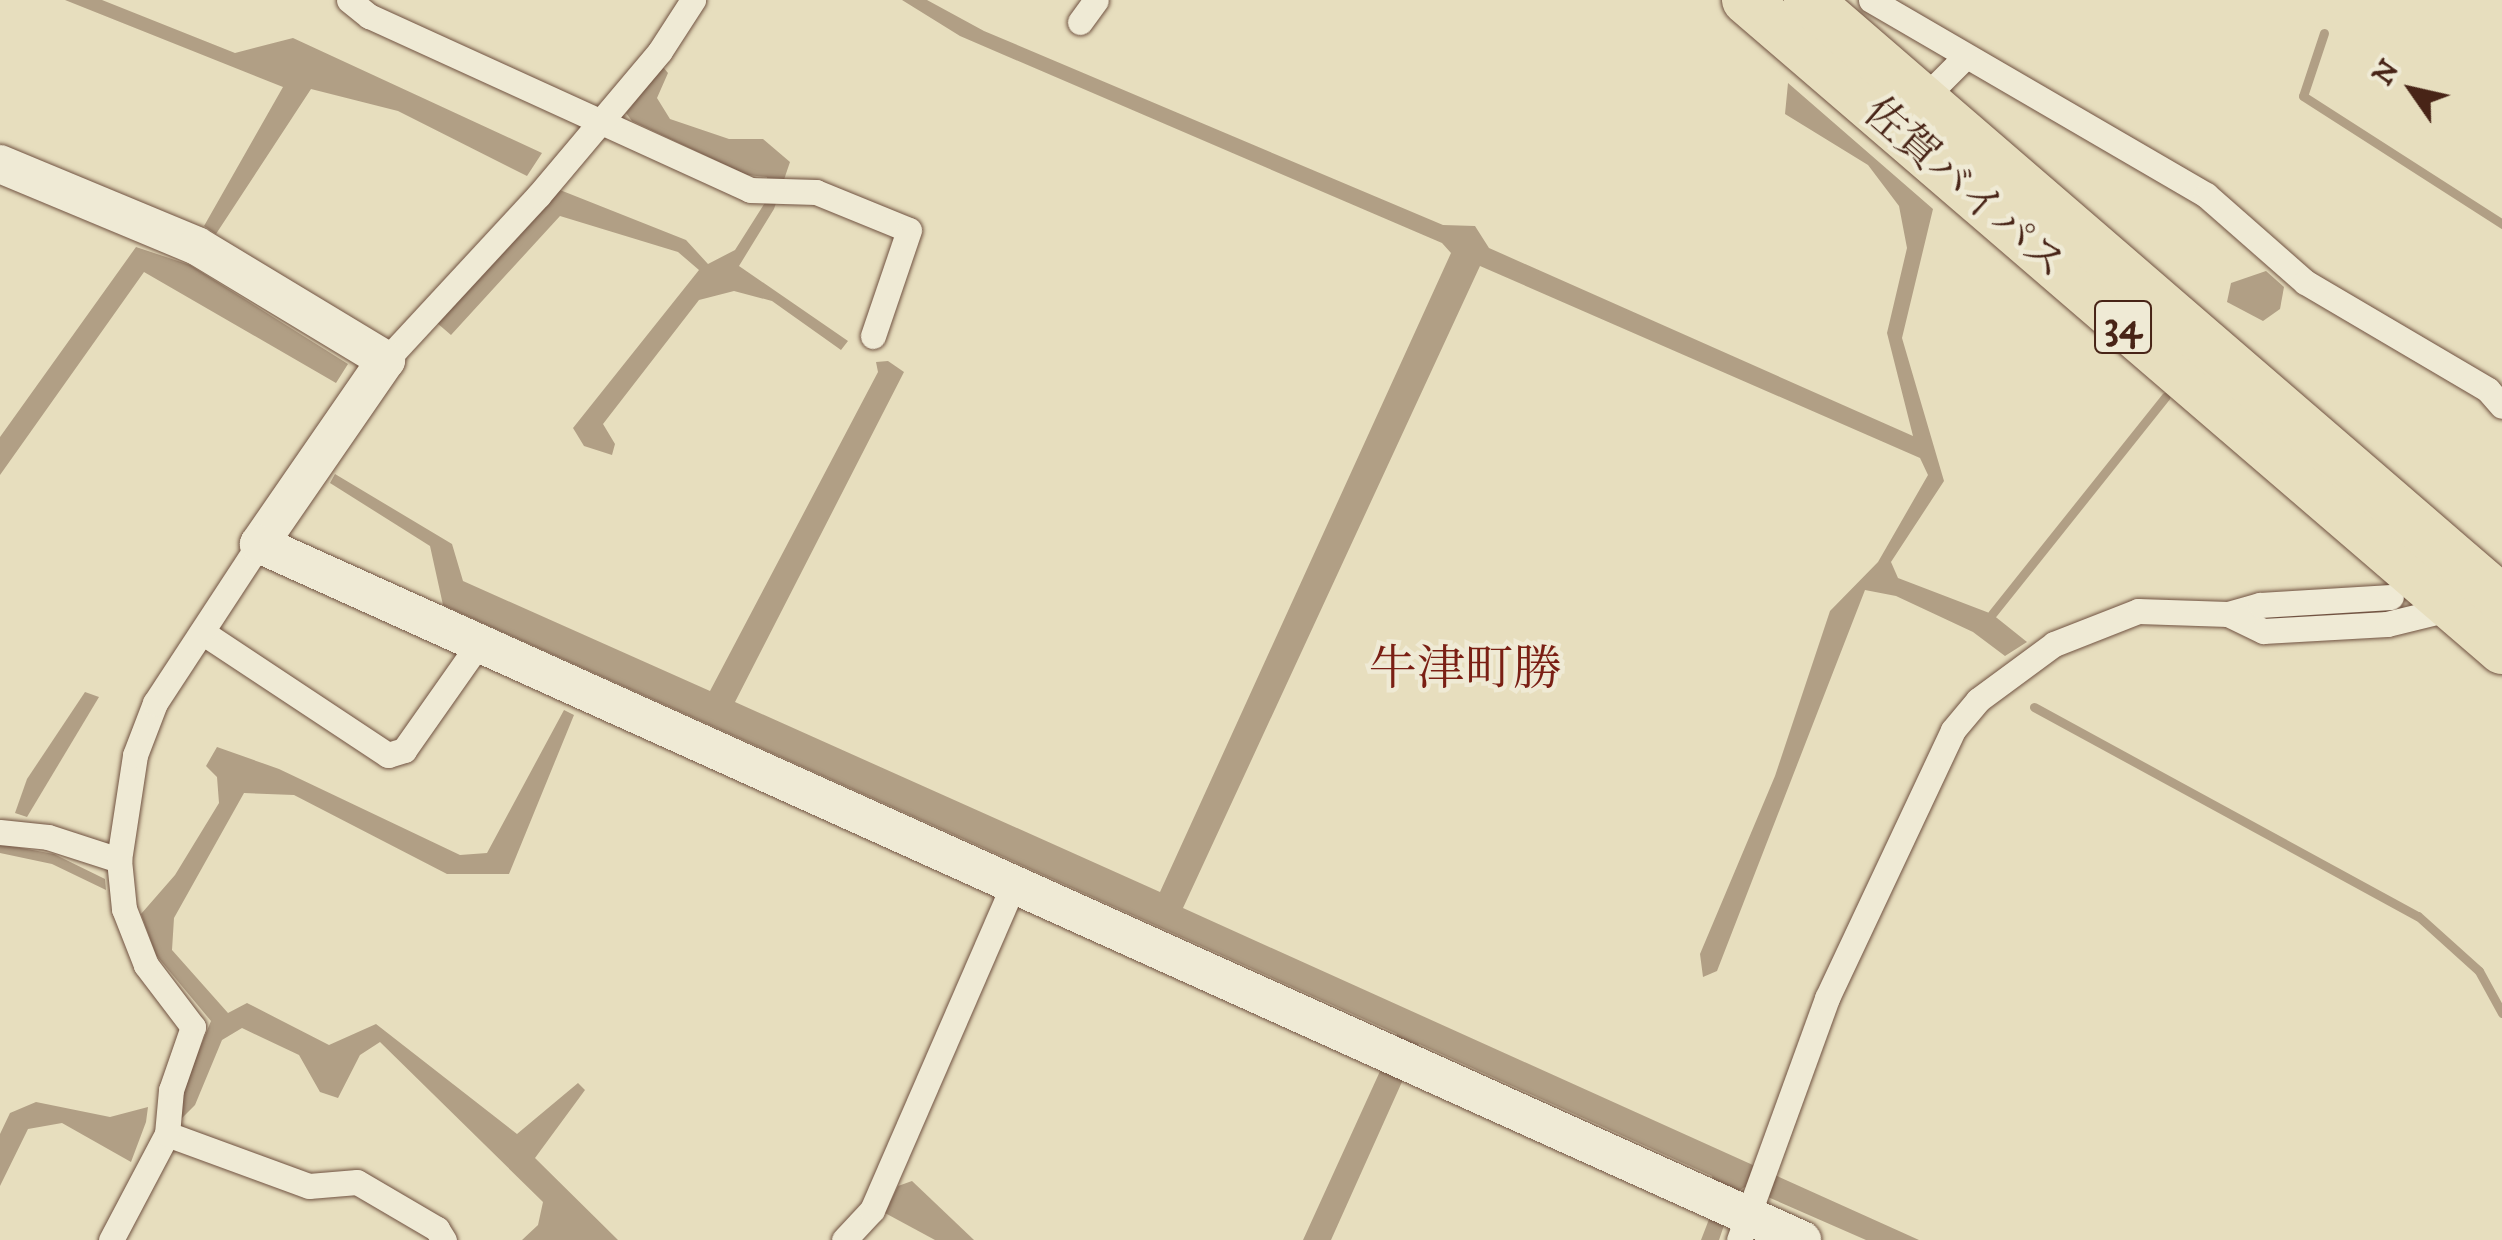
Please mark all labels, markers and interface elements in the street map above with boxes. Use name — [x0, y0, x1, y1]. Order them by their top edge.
north arrow — [2362, 40, 2462, 140]
text: N — [2366, 54, 2408, 92]
street label: 佐賀バイパス — [1852, 87, 2076, 291]
road number: 34 — [2093, 292, 2153, 362]
district label: 牛津町勝 — [1369, 642, 1561, 700]

